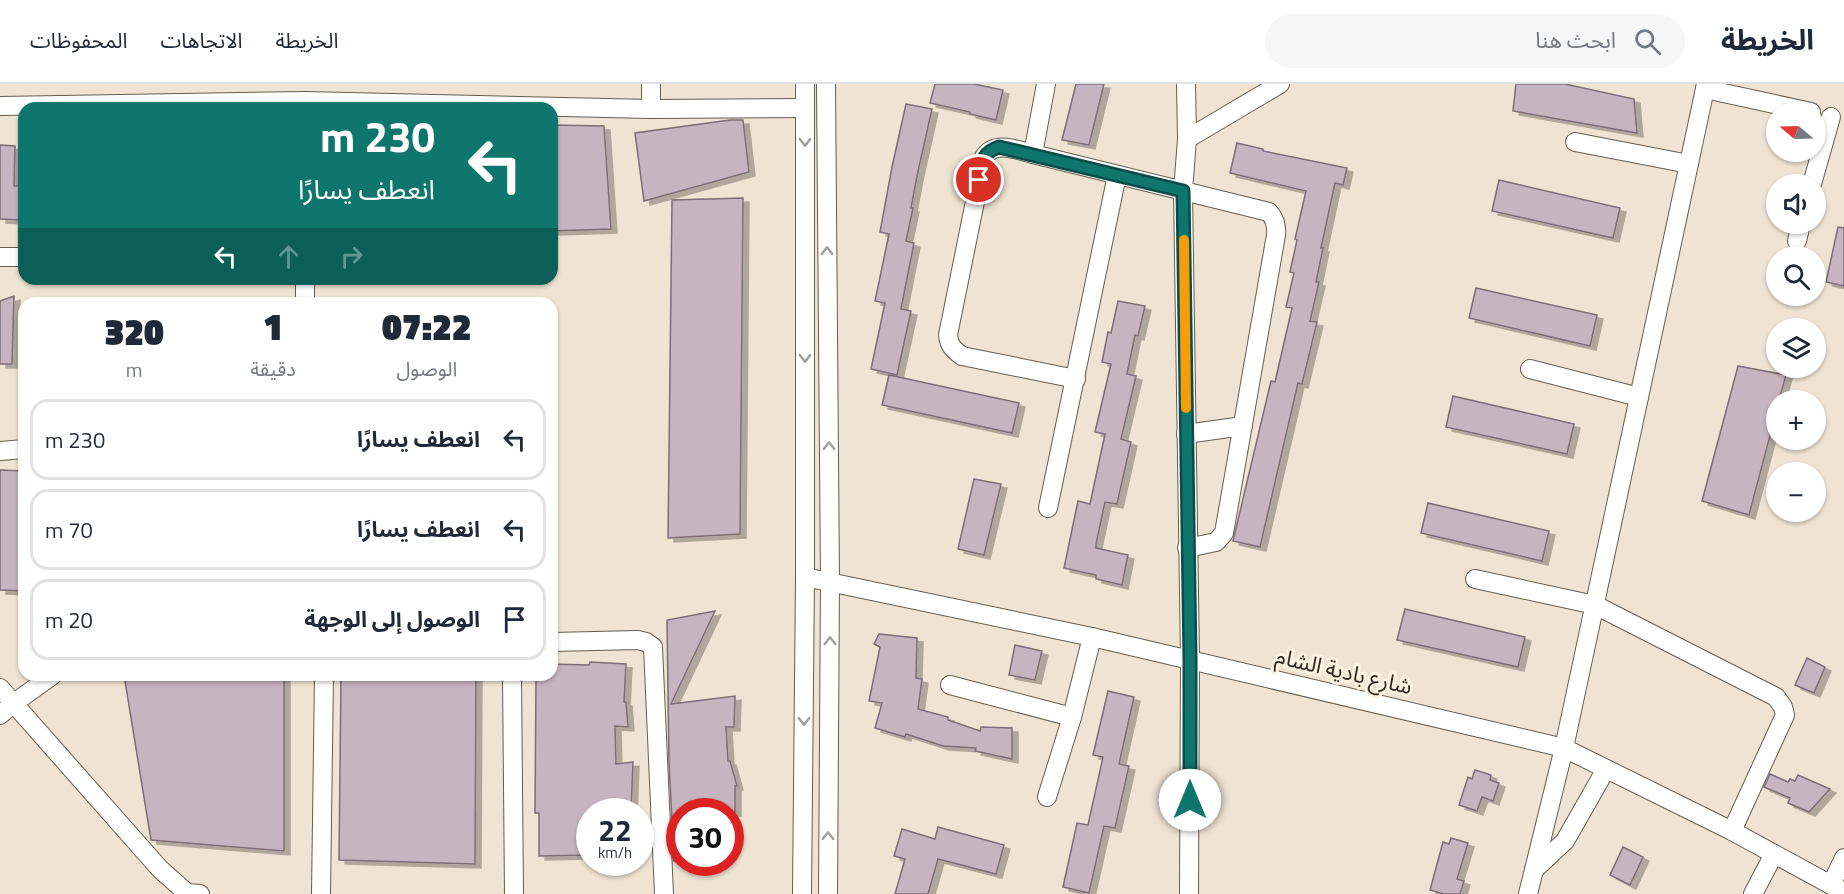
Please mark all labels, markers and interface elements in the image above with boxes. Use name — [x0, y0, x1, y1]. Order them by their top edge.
search box — [1265, 14, 1685, 68]
text: الخريطة — [1721, 18, 1814, 61]
text: ابحث هنا — [1535, 23, 1616, 57]
text: المحفوظات — [30, 24, 127, 56]
text: الاتجاهات — [160, 24, 242, 56]
text: الخريطة — [275, 24, 338, 56]
icon: search — [1631, 25, 1664, 58]
north arrow — [1766, 102, 1826, 162]
map controls — [1766, 102, 1826, 522]
text: 230 m — [320, 104, 435, 168]
icon: left — [456, 126, 534, 204]
one-way arrow — [799, 138, 811, 147]
pin — [953, 154, 1004, 205]
icon: arrive — [962, 163, 995, 196]
text: انعطف يسارًا — [298, 168, 435, 209]
button: sound — [1766, 174, 1826, 234]
icon: left — [209, 240, 242, 273]
icon: ahead — [272, 240, 305, 273]
icon: right — [335, 240, 368, 273]
one-way arrow — [821, 246, 833, 255]
button: search — [1766, 246, 1826, 306]
text: 1 — [263, 299, 283, 354]
text: 07:22 — [382, 299, 472, 354]
text: 320 — [104, 304, 164, 359]
button: layers — [1766, 318, 1826, 378]
text: دقيقة — [250, 353, 296, 384]
text: الوصول — [396, 353, 457, 384]
text: m — [126, 354, 142, 385]
one-way arrow — [799, 354, 811, 363]
button: + — [1766, 390, 1826, 450]
text: انعطف يسارًا — [357, 422, 480, 456]
text: 230 m — [45, 423, 105, 457]
icon: left — [498, 423, 531, 456]
one-way arrow — [823, 441, 835, 450]
button: − — [1766, 462, 1826, 522]
text: انعطف يسارًا — [357, 512, 480, 546]
text: 70 m — [45, 513, 93, 547]
icon: left — [498, 513, 531, 546]
text: الوصول إلى الوجهة — [304, 602, 480, 636]
text: 20 m — [45, 603, 93, 637]
icon: arrive — [498, 603, 531, 636]
one-way arrow — [824, 636, 836, 645]
street label: شارع بادية الشام — [1272, 639, 1416, 703]
one-way arrow — [798, 717, 810, 726]
position arrow — [1158, 768, 1222, 832]
speed limit sign: 30 — [666, 798, 744, 876]
text: 22 — [598, 807, 632, 853]
one-way arrow — [822, 831, 834, 840]
text: km/h — [598, 841, 632, 864]

